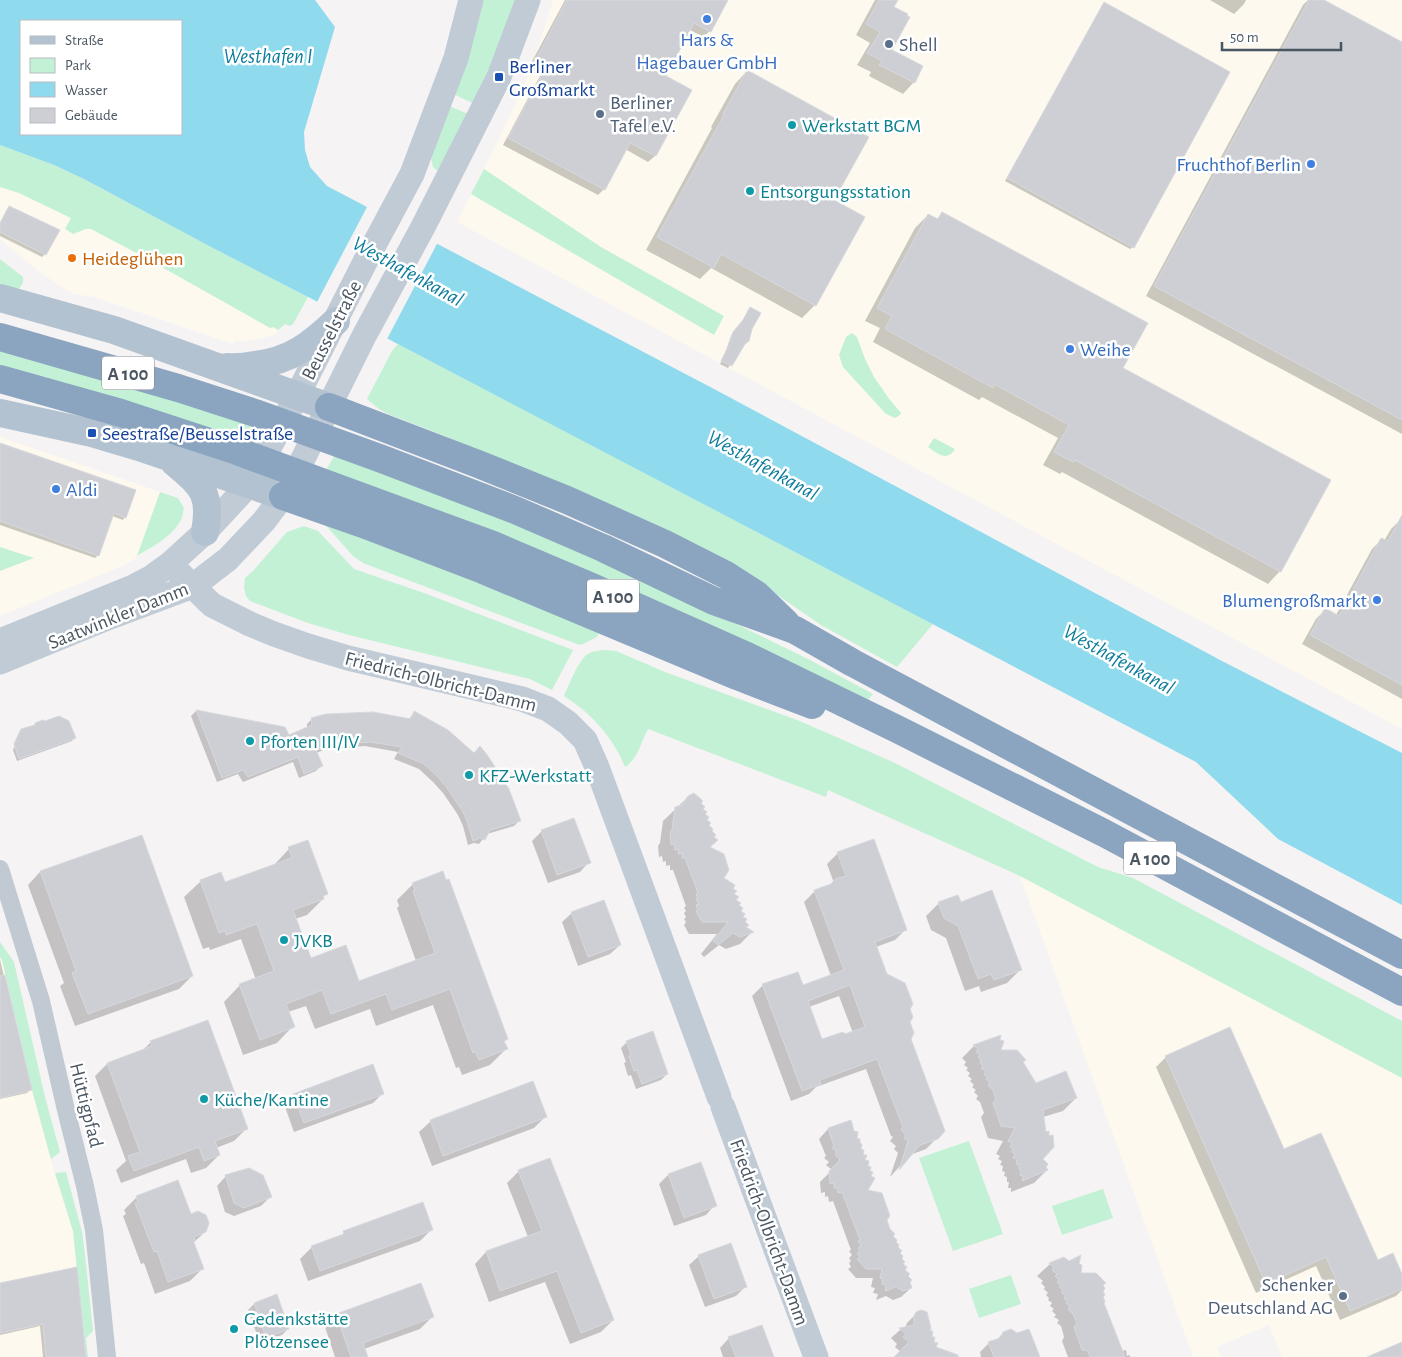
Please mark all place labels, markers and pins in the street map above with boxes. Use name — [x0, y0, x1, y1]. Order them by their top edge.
marker: Hars & Hagebauer GmbH — [701, 13, 713, 25]
place label: Hars & Hagebauer GmbH — [636, 30, 778, 73]
place label: Shell — [899, 35, 938, 55]
marker: Shell — [883, 38, 895, 50]
place label: Berliner Großmarkt — [509, 57, 595, 100]
marker: Berliner Großmarkt — [493, 71, 505, 83]
place label: Berliner Tafel e.V. — [610, 93, 676, 136]
marker: Berliner Tafel e.V. — [594, 108, 606, 120]
place label: Werkstatt BGM — [802, 116, 921, 136]
marker: Werkstatt BGM — [786, 119, 798, 131]
place label: Fruchthof Berlin — [1176, 155, 1301, 175]
marker: Fruchthof Berlin — [1305, 158, 1317, 170]
place label: Entsorgungsstation — [760, 182, 911, 202]
marker: Entsorgungsstation — [744, 185, 756, 197]
place label: Heideglühen — [82, 249, 184, 269]
marker: Heideglühen — [66, 252, 78, 264]
place label: Weihe — [1080, 340, 1131, 360]
marker: Weihe — [1064, 343, 1076, 355]
place label: Seestraße/Beusselstraße — [102, 424, 293, 444]
marker: Seestraße/Beusselstraße — [86, 427, 98, 439]
place label: Aldi — [66, 480, 98, 500]
marker: Aldi — [50, 483, 62, 495]
place label: Blumengroßmarkt — [1222, 591, 1368, 611]
marker: Blumengroßmarkt — [1371, 594, 1383, 606]
place label: Pforten III/IV — [260, 732, 360, 752]
marker: Pforten III/IV — [244, 735, 256, 747]
place label: KFZ-Werkstatt — [479, 766, 592, 786]
marker: KFZ-Werkstatt — [463, 769, 475, 781]
place label: JVKB — [294, 931, 333, 951]
marker: JVKB — [278, 934, 290, 946]
place label: Küche/Kantine — [214, 1090, 329, 1110]
marker: Küche/Kantine — [198, 1093, 210, 1105]
place label: Schenker Deutschland AG — [1208, 1275, 1334, 1318]
marker: Schenker Deutschland AG — [1337, 1290, 1349, 1302]
place label: Gedenkstätte Plötzensee — [244, 1309, 349, 1352]
marker: Gedenkstätte Plötzensee — [228, 1323, 240, 1335]

